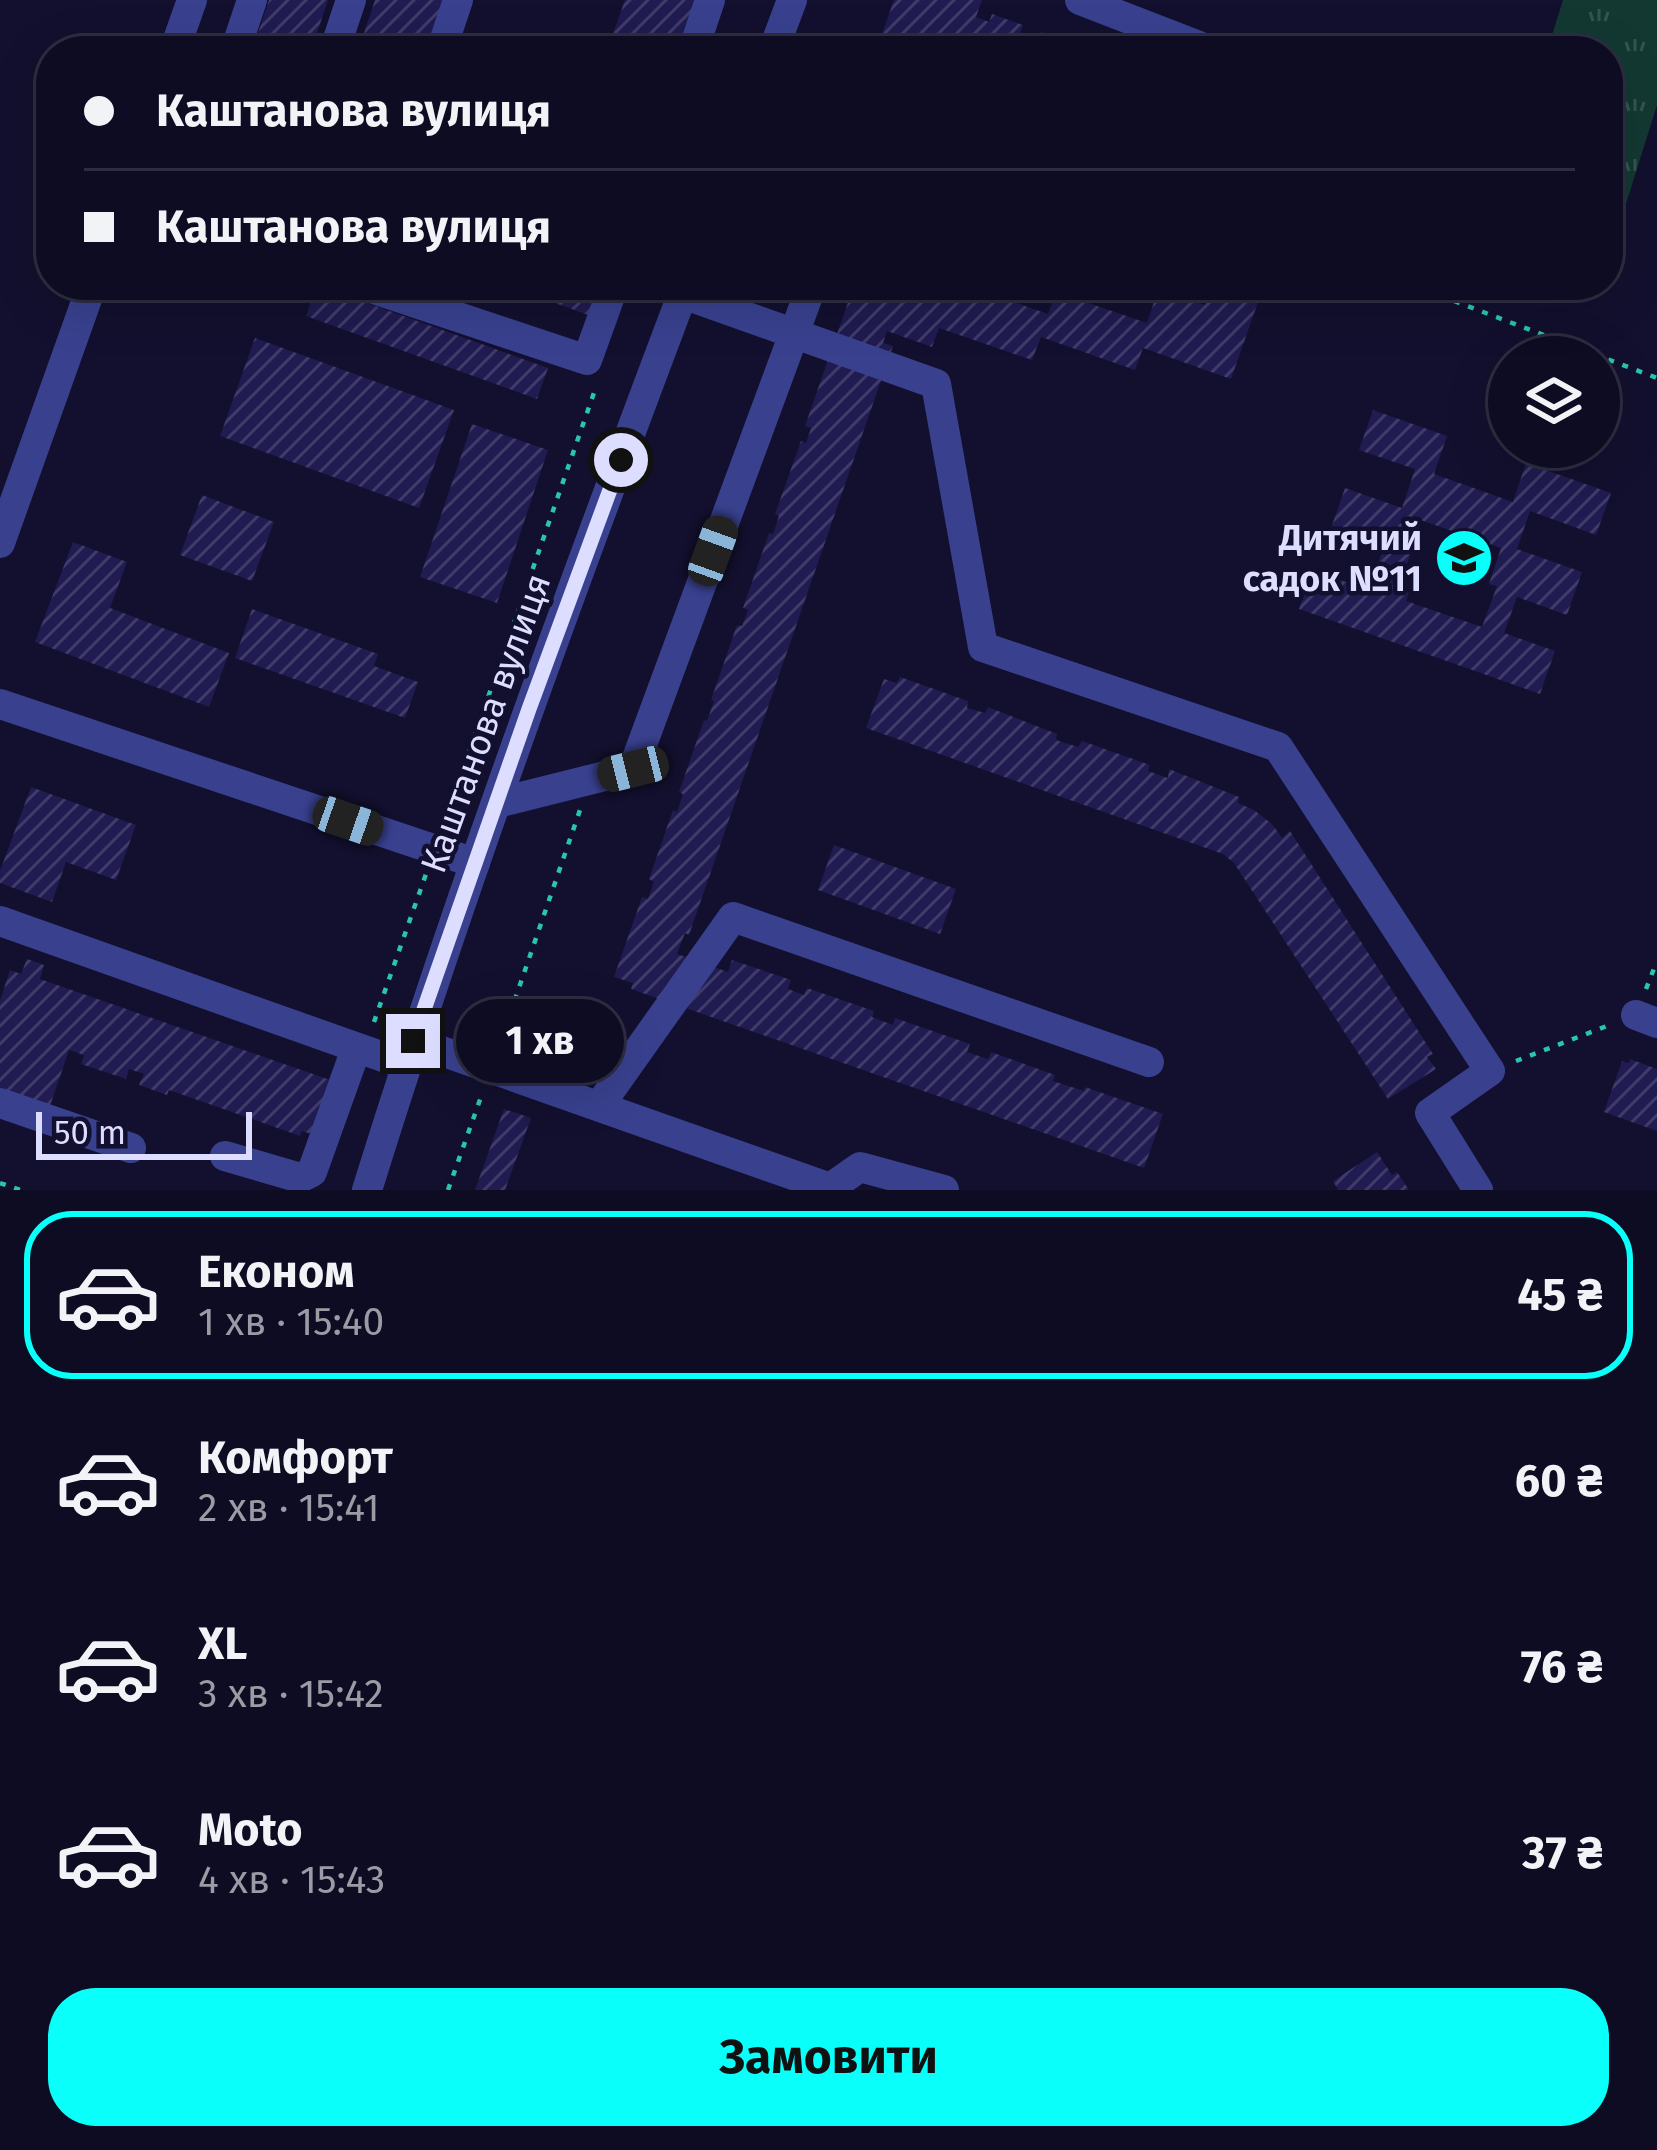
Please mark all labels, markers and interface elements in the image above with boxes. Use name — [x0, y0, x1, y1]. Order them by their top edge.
text: Каштанова вулиця — [156, 84, 551, 138]
text: Каштанова вулиця — [156, 200, 551, 254]
map controls — [1488, 336, 1620, 468]
button: layers — [1488, 336, 1620, 468]
route start — [594, 433, 648, 487]
car — [684, 511, 742, 591]
place label: Дитячий садок №11 — [1243, 516, 1422, 601]
school or university icon: Дитячий садок №11 — [1433, 527, 1495, 589]
street label: Каштанова вулиця — [411, 568, 561, 879]
car — [594, 743, 672, 795]
car — [308, 792, 388, 850]
callout: 1 хв — [455, 999, 623, 1083]
route end — [386, 1014, 440, 1068]
text: 1 хв — [505, 1018, 575, 1064]
scale bar — [36, 1106, 252, 1159]
text: 50 m — [54, 1113, 126, 1153]
icon: car — [54, 1241, 162, 1349]
text: Економ — [198, 1245, 354, 1299]
text: 45 ₴ — [1517, 1268, 1603, 1322]
text: 1 хв · 15:40 — [198, 1299, 384, 1345]
icon: car — [54, 1427, 162, 1535]
text: Комфорт — [198, 1431, 393, 1485]
text: 60 ₴ — [1515, 1454, 1603, 1508]
text: 2 хв · 15:41 — [198, 1485, 380, 1531]
icon: car — [54, 1613, 162, 1721]
text: XL — [198, 1617, 247, 1671]
text: 76 ₴ — [1521, 1640, 1603, 1694]
text: 3 хв · 15:42 — [198, 1671, 384, 1717]
icon: car — [54, 1799, 162, 1907]
text: Moto — [198, 1803, 303, 1857]
text: 37 ₴ — [1522, 1826, 1603, 1880]
text: 4 хв · 15:43 — [198, 1857, 385, 1903]
button: Замовити — [48, 1988, 1609, 2126]

